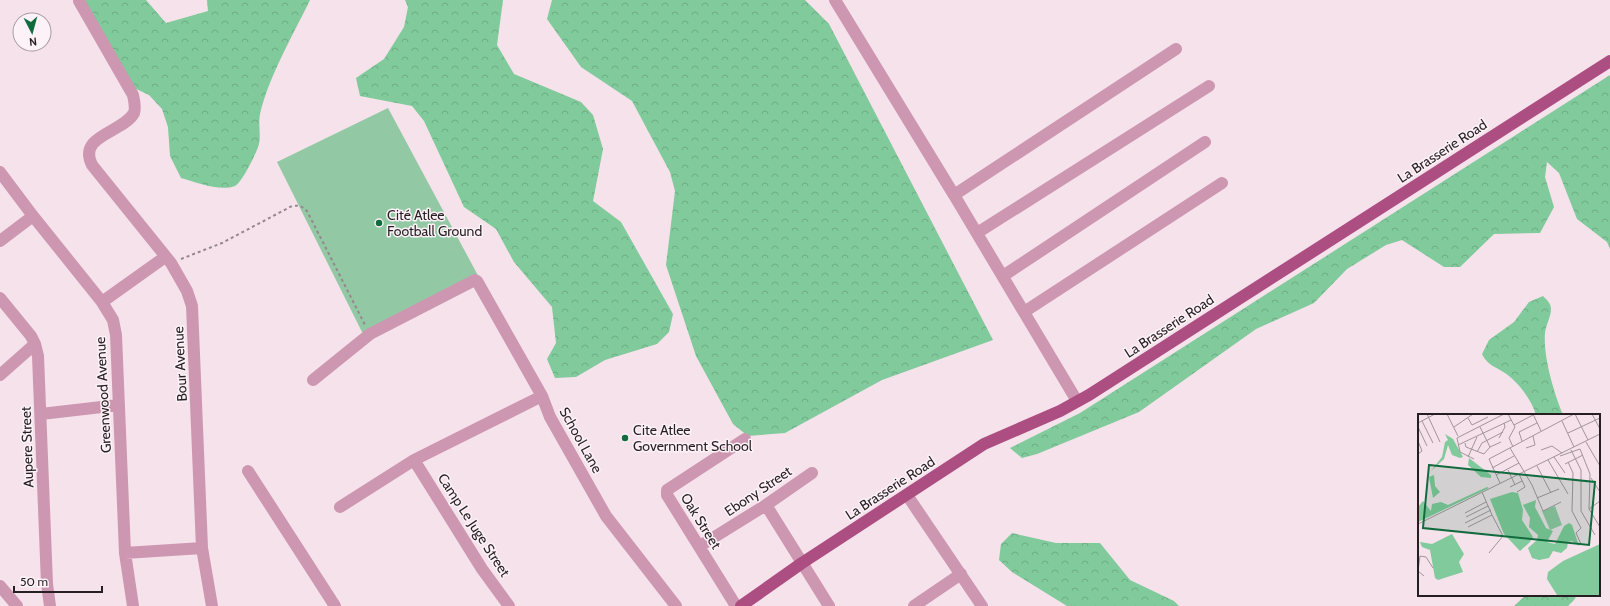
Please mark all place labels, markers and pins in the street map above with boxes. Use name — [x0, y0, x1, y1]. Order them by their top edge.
place label: Cité Atlee Football Ground — [387, 206, 482, 240]
marker: Cité Atlee Football Ground — [374, 218, 384, 228]
place label: Cite Atlee Government School — [633, 421, 753, 455]
marker: Cite Atlee Government School — [620, 433, 630, 443]

